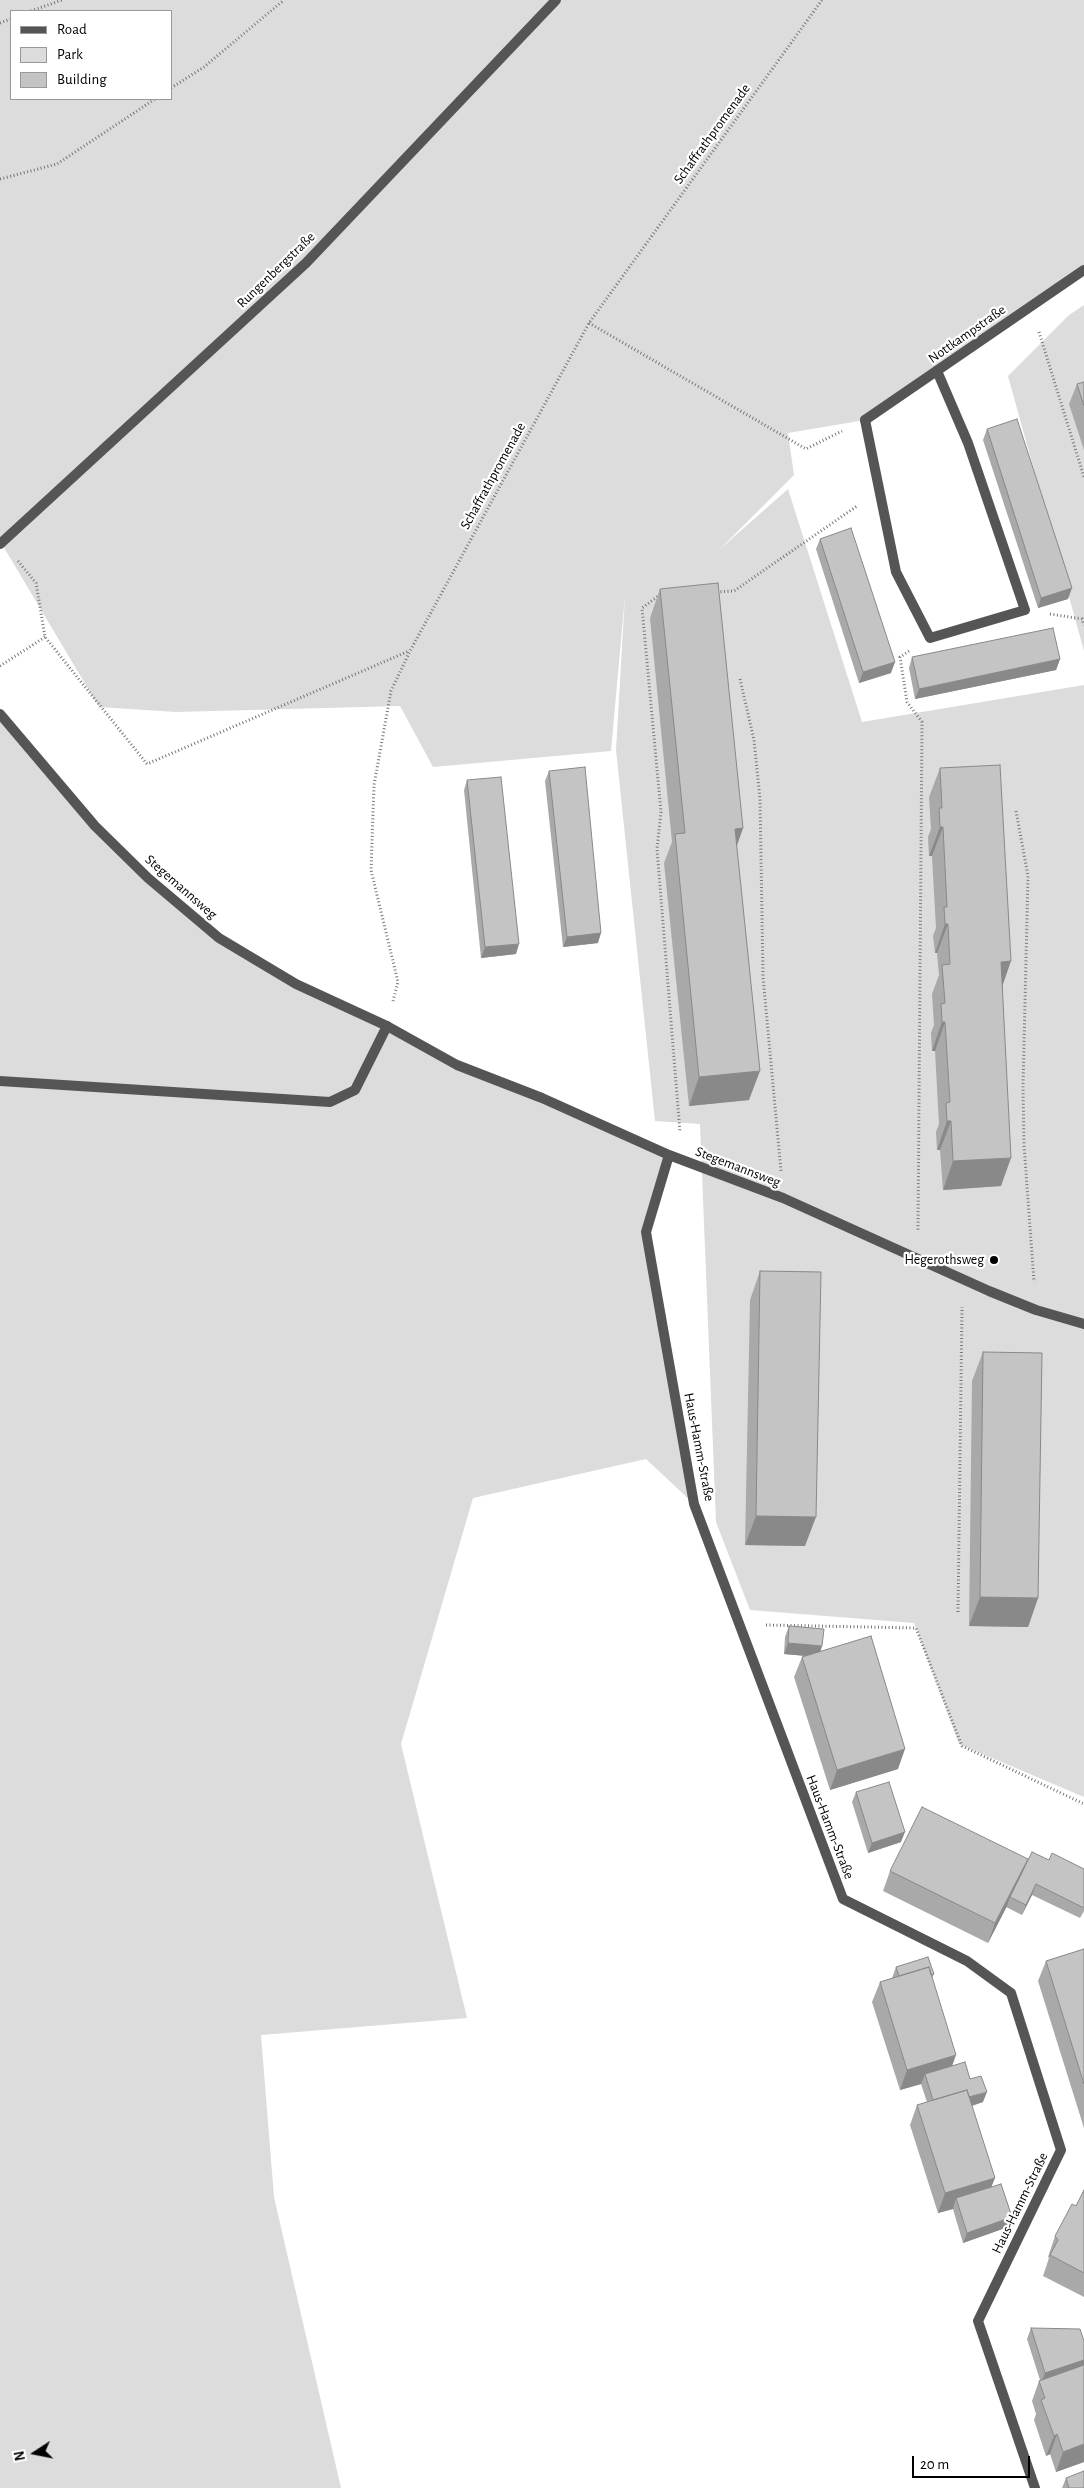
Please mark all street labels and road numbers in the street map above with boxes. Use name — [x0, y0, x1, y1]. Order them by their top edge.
street label: Schaffrathpromenade — [670, 81, 754, 187]
street label: Rungenbergstraße — [234, 229, 318, 311]
street label: Nottkampstraße — [925, 301, 1009, 367]
street label: Schaffrathpromenade — [457, 420, 529, 532]
street label: Stegemannsweg — [142, 851, 220, 923]
street label: Stegemannsweg — [693, 1143, 783, 1191]
street label: Haus-Hamm-Straße — [680, 1391, 718, 1503]
street label: Haus-Hamm-Straße — [802, 1773, 858, 1881]
street label: Haus-Hamm-Straße — [988, 2150, 1052, 2256]

